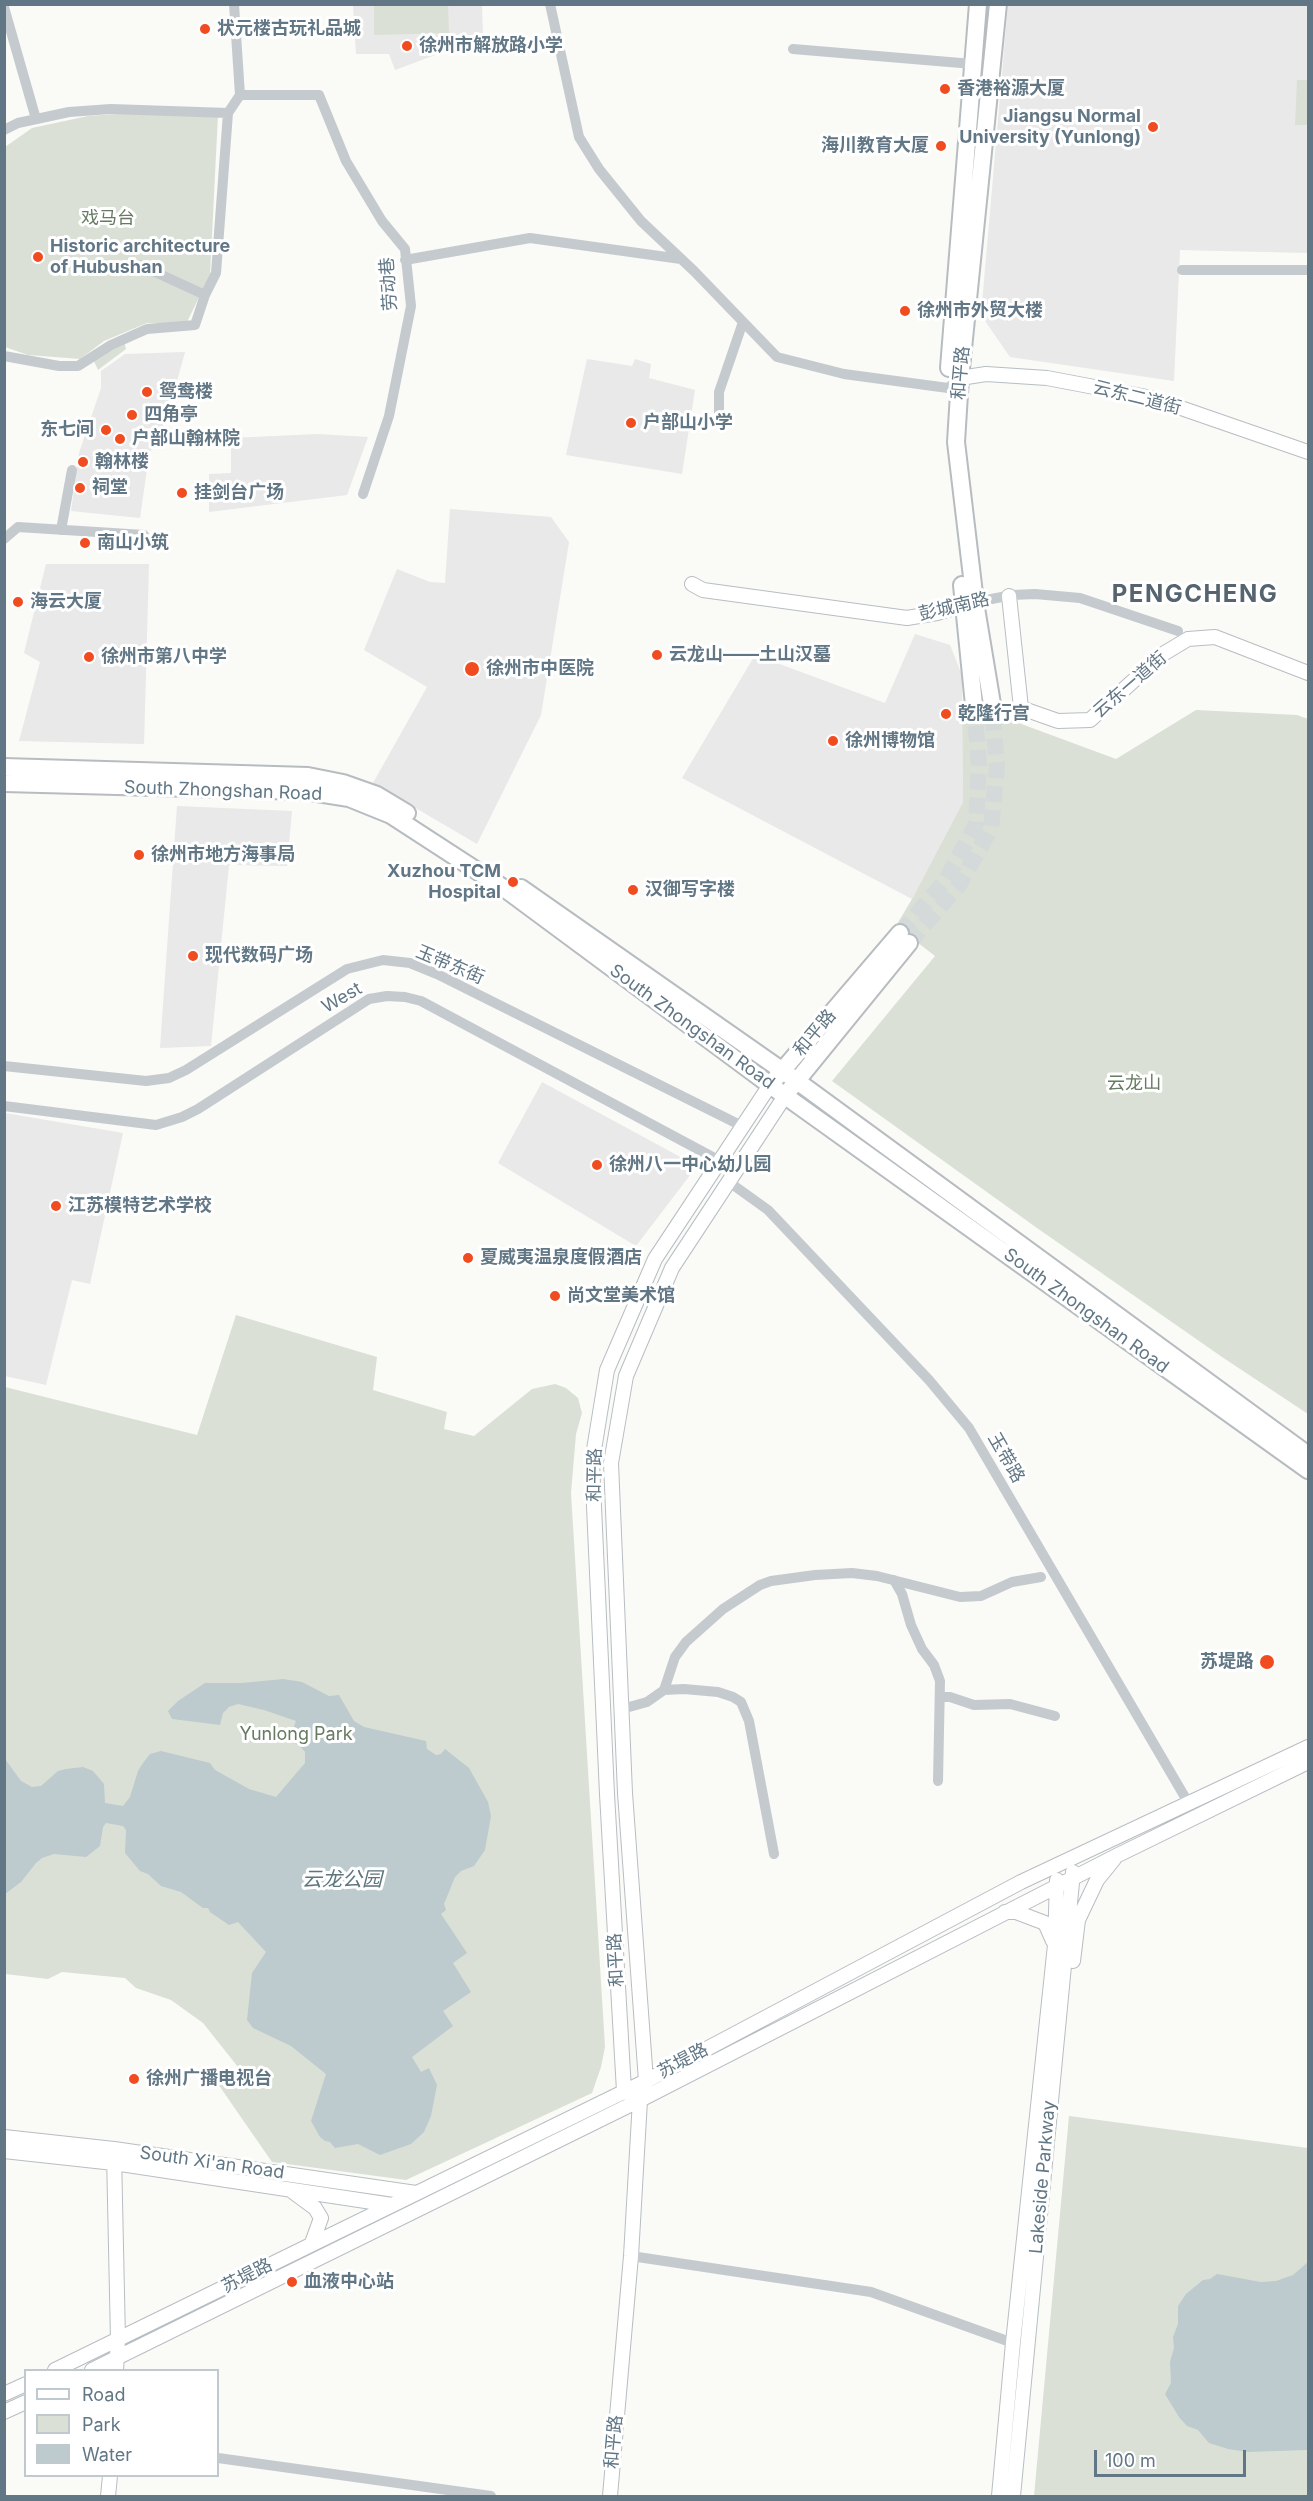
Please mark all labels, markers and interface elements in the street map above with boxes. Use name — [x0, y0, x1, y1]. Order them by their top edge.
place label: 状元楼古玩礼品城 — [217, 18, 361, 40]
marker: 状元楼古玩礼品城 — [198, 22, 212, 36]
place label: 徐州市解放路小学 — [419, 35, 563, 57]
marker: 徐州市解放路小学 — [400, 39, 414, 53]
place label: 香港裕源大厦 — [957, 78, 1065, 100]
marker: 香港裕源大厦 — [938, 82, 952, 96]
place label: Jiangsu Normal University (Yunlong) — [959, 106, 1141, 148]
marker: Jiangsu Normal University (Yunlong) — [1146, 120, 1160, 134]
place label: 海川教育大厦 — [821, 135, 929, 157]
marker: 海川教育大厦 — [934, 139, 948, 153]
park label: 戏马台 — [81, 208, 135, 230]
place label: Historic architecture of Hubushan — [50, 236, 230, 278]
marker: Historic architecture of Hubushan — [31, 250, 45, 264]
street label: 劳动巷 — [376, 256, 402, 312]
place label: 徐州市外贸大楼 — [917, 300, 1043, 322]
marker: 徐州市外贸大楼 — [898, 304, 912, 318]
street label: 和平路 — [948, 345, 974, 401]
street label: 云东二道街 — [1091, 377, 1183, 419]
place label: 鸳鸯楼 — [159, 381, 213, 403]
marker: 鸳鸯楼 — [140, 385, 154, 399]
place label: 四角亭 — [144, 404, 198, 426]
marker: 四角亭 — [125, 408, 139, 422]
place label: 户部山小学 — [643, 412, 733, 434]
marker: 户部山小学 — [624, 416, 638, 430]
place label: 东七间 — [40, 419, 94, 441]
marker: 东七间 — [99, 423, 113, 437]
place label: 户部山翰林院 — [132, 428, 240, 450]
marker: 户部山翰林院 — [113, 432, 127, 446]
place label: 翰林楼 — [95, 451, 149, 473]
marker: 翰林楼 — [76, 455, 90, 469]
place label: 祠堂 — [92, 477, 128, 499]
marker: 祠堂 — [73, 481, 87, 495]
place label: 挂剑台广场 — [194, 482, 284, 504]
marker: 挂剑台广场 — [175, 486, 189, 500]
place label: 南山小筑 — [97, 532, 169, 554]
marker: 南山小筑 — [78, 536, 92, 550]
district label: PENGCHENG — [1112, 581, 1278, 609]
street label: 彭城南路 — [916, 588, 992, 626]
place label: 海云大厦 — [30, 591, 102, 613]
marker: 海云大厦 — [11, 595, 25, 609]
place label: 云龙山——土山汉墓 — [669, 644, 831, 666]
place label: 徐州市第八中学 — [101, 646, 227, 668]
street label: 云东一道街 — [1089, 647, 1171, 723]
marker: 云龙山——土山汉墓 — [650, 648, 664, 662]
marker: 徐州市第八中学 — [82, 650, 96, 664]
place label: 徐州市中医院 — [486, 658, 594, 680]
marker: 徐州市中医院 — [463, 660, 481, 678]
place label: 乾隆行宫 — [958, 703, 1030, 725]
marker: 乾隆行宫 — [939, 707, 953, 721]
place label: 徐州博物馆 — [845, 730, 935, 752]
marker: 徐州博物馆 — [826, 734, 840, 748]
street label: South Zhongshan Road — [123, 777, 323, 805]
place label: 徐州市地方海事局 — [151, 844, 295, 866]
marker: 徐州市地方海事局 — [132, 848, 146, 862]
place label: Xuzhou TCM Hospital — [387, 861, 501, 904]
marker: Xuzhou TCM Hospital — [506, 875, 520, 889]
place label: 汉御写字楼 — [645, 879, 735, 901]
marker: 汉御写字楼 — [626, 883, 640, 897]
street label: 玉带东街 — [413, 941, 487, 989]
place label: 现代数码广场 — [205, 945, 313, 967]
marker: 现代数码广场 — [186, 949, 200, 963]
street label: South Zhongshan Road — [605, 960, 779, 1094]
street label: West — [318, 978, 366, 1018]
street label: 和平路 — [789, 1005, 841, 1061]
park label: 云龙山 — [1107, 1073, 1161, 1095]
place label: 徐州八一中心幼儿园 — [609, 1154, 771, 1176]
marker: 徐州八一中心幼儿园 — [590, 1158, 604, 1172]
place label: 江苏模特艺术学校 — [68, 1195, 212, 1217]
marker: 江苏模特艺术学校 — [49, 1199, 63, 1213]
street label: South Zhongshan Road — [999, 1244, 1173, 1378]
place label: 夏威夷温泉度假酒店 — [480, 1247, 642, 1269]
marker: 夏威夷温泉度假酒店 — [461, 1251, 475, 1265]
place label: 尚文堂美术馆 — [567, 1285, 675, 1307]
marker: 尚文堂美术馆 — [548, 1289, 562, 1303]
street label: 玉带路 — [983, 1429, 1029, 1487]
street label: 和平路 — [584, 1448, 606, 1502]
place label: 苏堤路 — [1200, 1651, 1254, 1673]
marker: 苏堤路 — [1258, 1653, 1276, 1671]
park label: Yunlong Park — [239, 1724, 353, 1746]
water label: 云龙公园 — [302, 1868, 382, 1892]
street label: 和平路 — [604, 1932, 628, 1988]
street label: 苏堤路 — [654, 2039, 712, 2083]
place label: 徐州广播电视台 — [146, 2068, 272, 2090]
marker: 徐州广播电视台 — [127, 2072, 141, 2086]
street label: Lakeside Parkway — [1026, 2099, 1060, 2255]
street label: South Xi'an Road — [138, 2142, 286, 2184]
street label: 苏堤路 — [218, 2254, 276, 2298]
place label: 血液中心站 — [304, 2271, 394, 2293]
marker: 血液中心站 — [285, 2275, 299, 2289]
legend — [24, 2369, 219, 2477]
text: Road — [82, 2384, 125, 2405]
text: Park — [82, 2414, 121, 2435]
street label: 和平路 — [601, 2414, 627, 2470]
scale bar — [1097, 2438, 1248, 2476]
text: Water — [82, 2444, 132, 2465]
text: 100 m — [1105, 2450, 1156, 2471]

